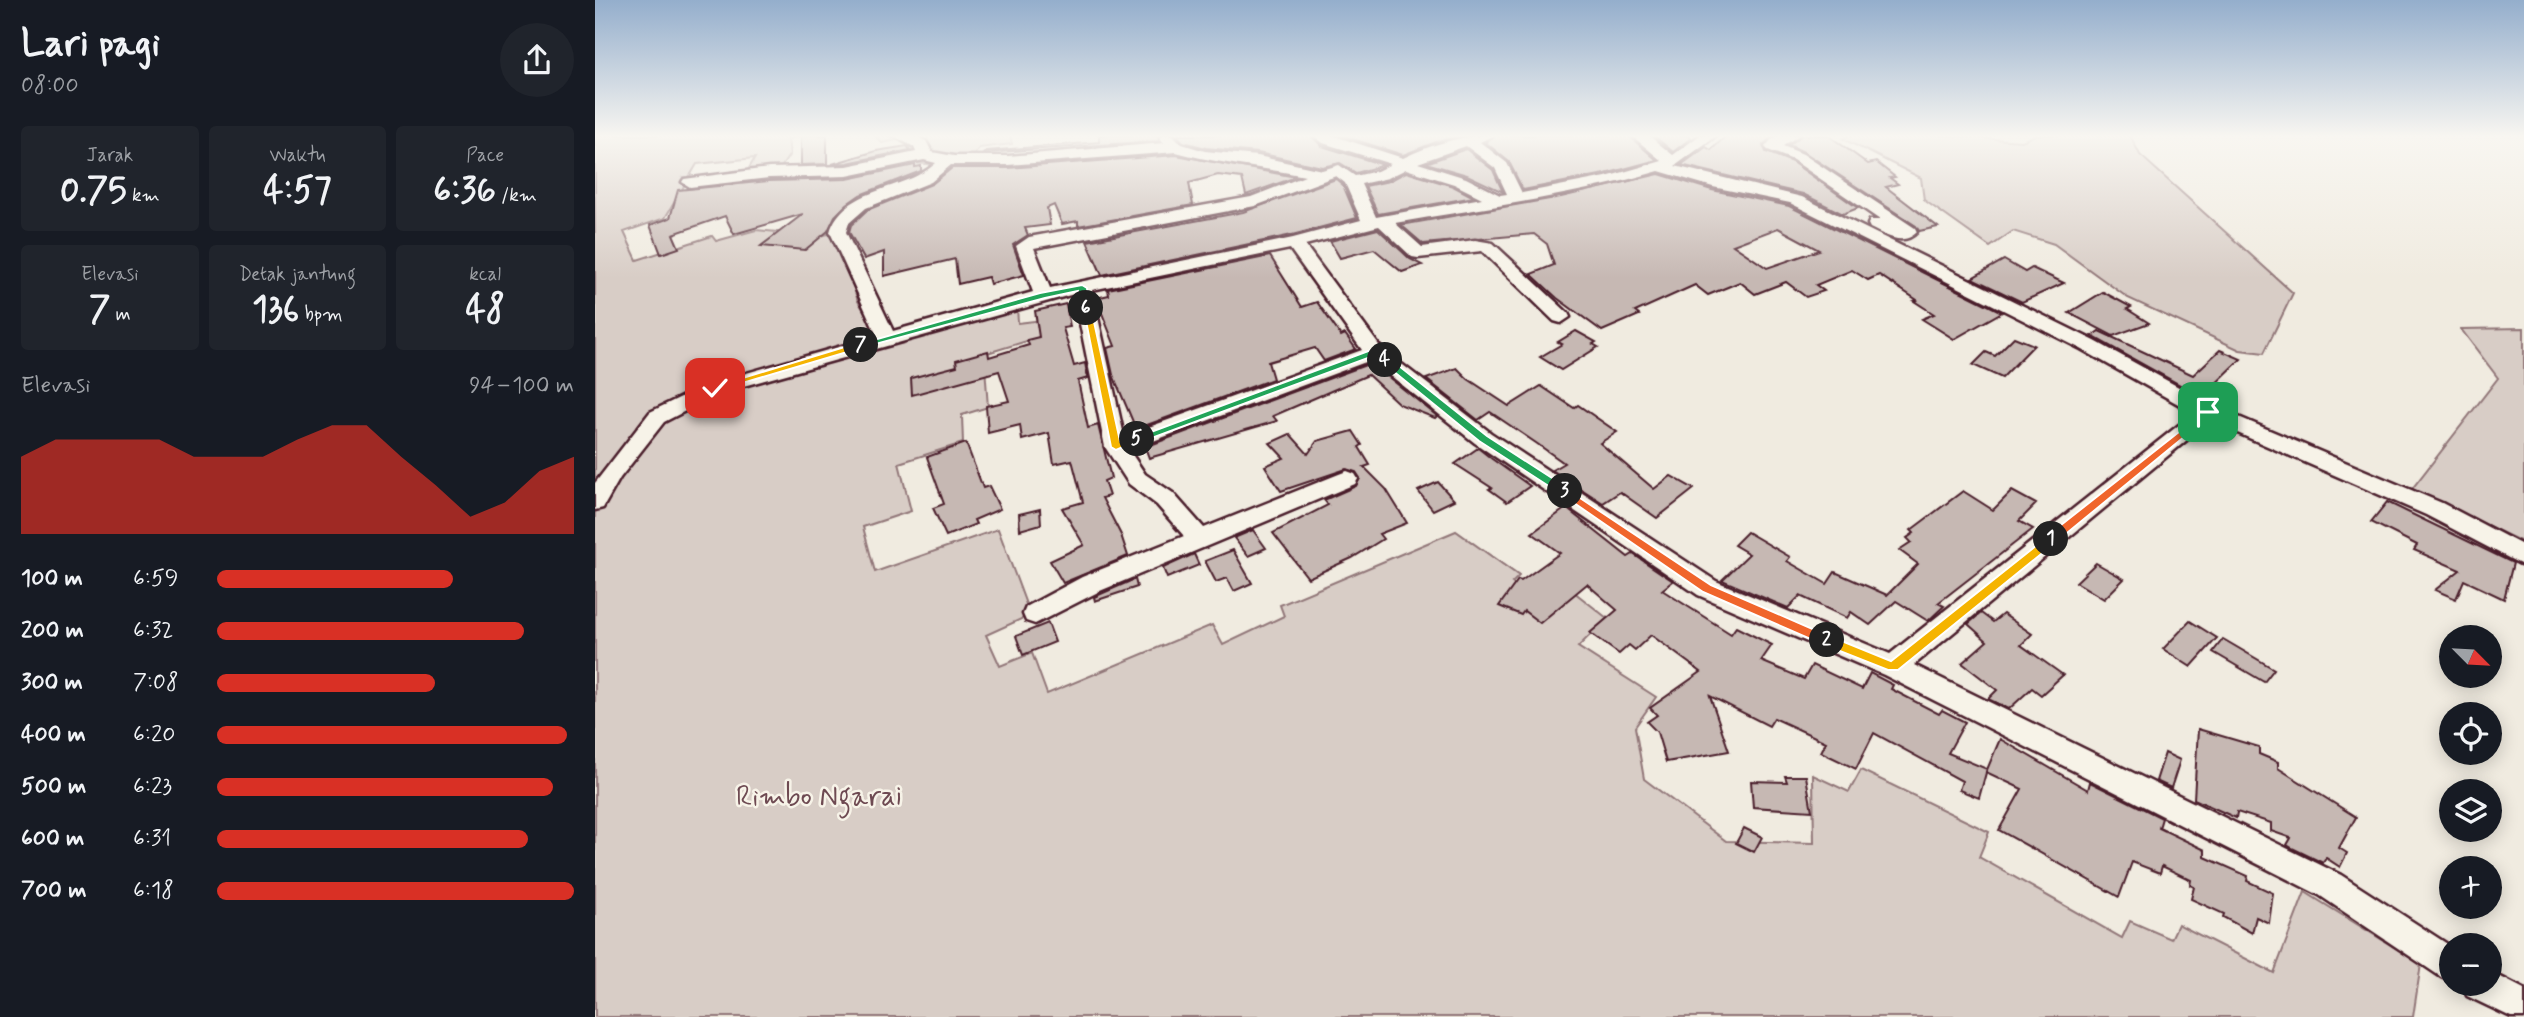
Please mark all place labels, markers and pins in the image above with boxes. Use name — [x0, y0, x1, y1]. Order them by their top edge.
pin: 6 — [1069, 290, 1103, 326]
pin: 7 — [843, 328, 879, 362]
pin: 4 — [1367, 342, 1403, 378]
pin — [685, 358, 745, 418]
pin — [2178, 382, 2238, 442]
pin: 5 — [1119, 422, 1155, 457]
pin: 3 — [1548, 474, 1583, 508]
pin: 1 — [2033, 522, 2069, 556]
pin: 2 — [1809, 622, 1845, 658]

